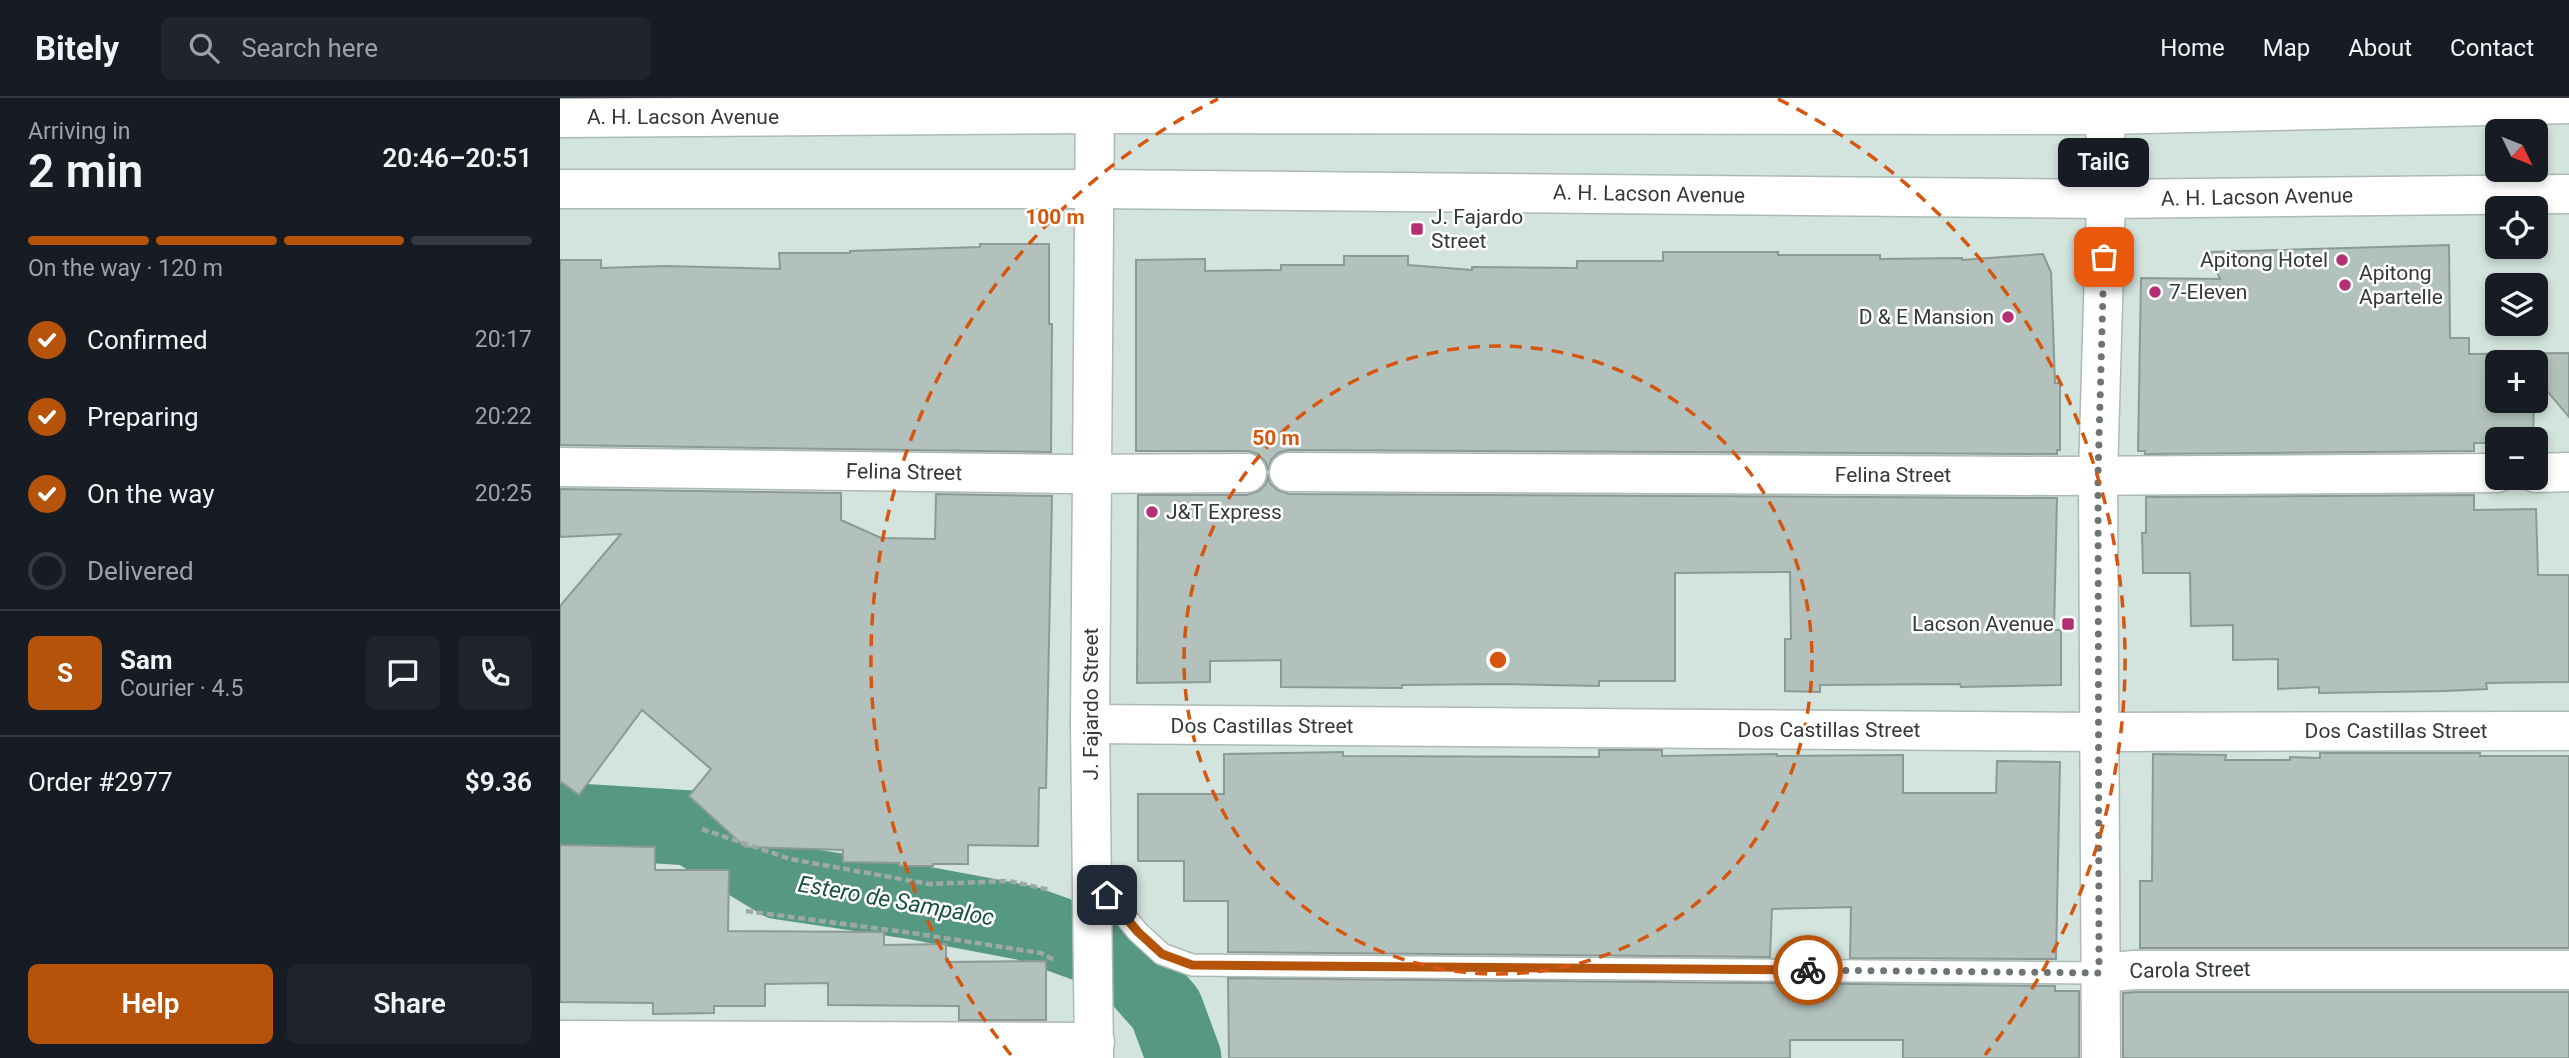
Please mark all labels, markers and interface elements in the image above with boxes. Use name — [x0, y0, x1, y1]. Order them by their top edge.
search box — [161, 17, 651, 80]
text: Bitely — [35, 29, 119, 68]
icon: search — [185, 29, 223, 67]
text: Search here — [241, 33, 378, 63]
text: Home — [2160, 34, 2225, 62]
text: Map — [2263, 34, 2310, 62]
text: About — [2348, 34, 2412, 62]
text: Contact — [2450, 34, 2534, 62]
street label: A. H. Lacson Avenue — [587, 105, 779, 129]
text: Arriving in — [28, 118, 131, 145]
north arrow — [2485, 119, 2548, 182]
map controls — [2485, 119, 2548, 490]
callout: TailG — [2058, 138, 2150, 187]
text: 20:46–20:51 — [382, 143, 532, 173]
text: 2 min — [28, 144, 143, 198]
text: TailG — [2077, 149, 2130, 176]
street label: A. H. Lacson Avenue — [1553, 180, 1745, 208]
street label: A. H. Lacson Avenue — [2161, 183, 2353, 211]
button: locate — [2485, 196, 2548, 259]
text: 100 m — [1025, 205, 1085, 229]
place label: J. Fajardo Street — [1431, 205, 1523, 253]
marker: J. Fajardo Street — [1409, 221, 1425, 237]
pin — [2074, 227, 2134, 287]
icon: bag — [2085, 238, 2123, 276]
place label: Apitong Hotel — [2200, 248, 2328, 272]
marker: Apitong Hotel — [2334, 252, 2350, 268]
text: On the way · 120 m — [28, 255, 223, 282]
place label: Apitong Apartelle — [2359, 261, 2443, 309]
button: layers — [2485, 273, 2548, 336]
marker: Apitong Apartelle — [2337, 277, 2353, 293]
place label: 7-Eleven — [2169, 280, 2247, 304]
marker: 7-Eleven — [2147, 284, 2163, 300]
place label: D & E Mansion — [1859, 305, 1994, 329]
marker: D & E Mansion — [2000, 309, 2016, 325]
icon: check — [28, 321, 66, 359]
text: Confirmed — [87, 325, 208, 355]
text: 20:17 — [475, 326, 532, 353]
button: + — [2485, 350, 2548, 413]
icon: check — [28, 398, 66, 436]
text: Preparing — [87, 402, 199, 432]
text: 20:22 — [475, 403, 532, 430]
text: 50 m — [1252, 426, 1300, 450]
button: − — [2485, 427, 2548, 490]
street label: Felina Street — [846, 459, 963, 485]
street label: Felina Street — [1835, 463, 1951, 487]
icon: check — [28, 475, 66, 513]
text: On the way — [87, 479, 215, 509]
text: 20:25 — [475, 480, 532, 507]
place label: J&T Express — [1166, 500, 1282, 524]
marker: J&T Express — [1144, 504, 1160, 520]
text: Delivered — [87, 556, 194, 586]
place label: Lacson Avenue — [1912, 612, 2054, 636]
marker: Lacson Avenue — [2060, 616, 2076, 632]
street label: J. Fajardo Street — [1079, 627, 1103, 780]
button: chat — [366, 636, 440, 710]
button: phone — [458, 636, 532, 710]
text: Sam — [120, 645, 172, 675]
centre of rings — [1486, 648, 1510, 672]
text: S — [57, 658, 73, 688]
text: Courier · 4.5 — [120, 675, 243, 702]
street label: Dos Castillas Street — [1171, 714, 1354, 738]
street label: Dos Castillas Street — [1738, 718, 1921, 742]
street label: Dos Castillas Street — [2305, 719, 2488, 743]
text: Order #2977 — [28, 767, 173, 797]
text: $9.36 — [465, 767, 532, 797]
pin — [1077, 865, 1137, 925]
water label: Estero de Sampaloc — [796, 870, 996, 932]
icon: home — [1088, 876, 1126, 914]
courier — [1773, 935, 1843, 1005]
icon: bike — [1789, 951, 1827, 989]
street label: Carola Street — [2129, 957, 2251, 983]
button: Help — [28, 964, 273, 1044]
button: Share — [287, 964, 532, 1044]

